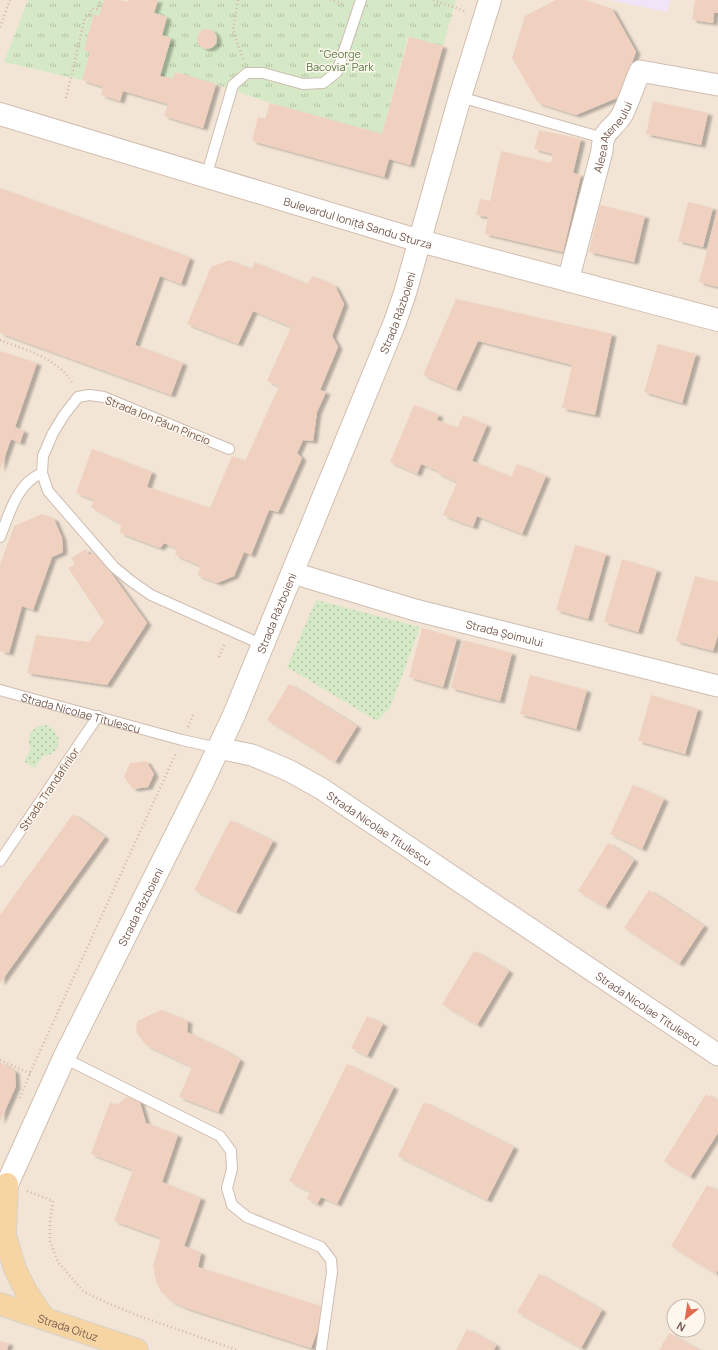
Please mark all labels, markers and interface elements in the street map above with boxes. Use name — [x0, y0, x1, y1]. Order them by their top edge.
park label: "George Bacovia" Park — [306, 46, 374, 74]
street label: Aleea Ateneului — [589, 99, 635, 174]
street label: Bulevardul Ioniță Sandu Sturza — [282, 193, 434, 251]
street label: Strada Războieni — [375, 270, 418, 356]
street label: Strada Ion Păun Pincio — [103, 392, 213, 448]
street label: Strada Războieni — [253, 570, 299, 655]
street label: Strada Șoimului — [464, 616, 545, 649]
street label: Strada Nicolae Titulescu — [20, 689, 142, 736]
street label: Strada Trandafirilor — [16, 745, 82, 833]
street label: Strada Nicolae Titulescu — [324, 787, 435, 868]
street label: Strada Războieni — [114, 865, 166, 948]
street label: Strada Nicolae Titulescu — [593, 968, 704, 1049]
north arrow — [666, 1298, 706, 1338]
street label: Strada Oituz — [36, 1310, 101, 1344]
text: N — [673, 1319, 688, 1336]

